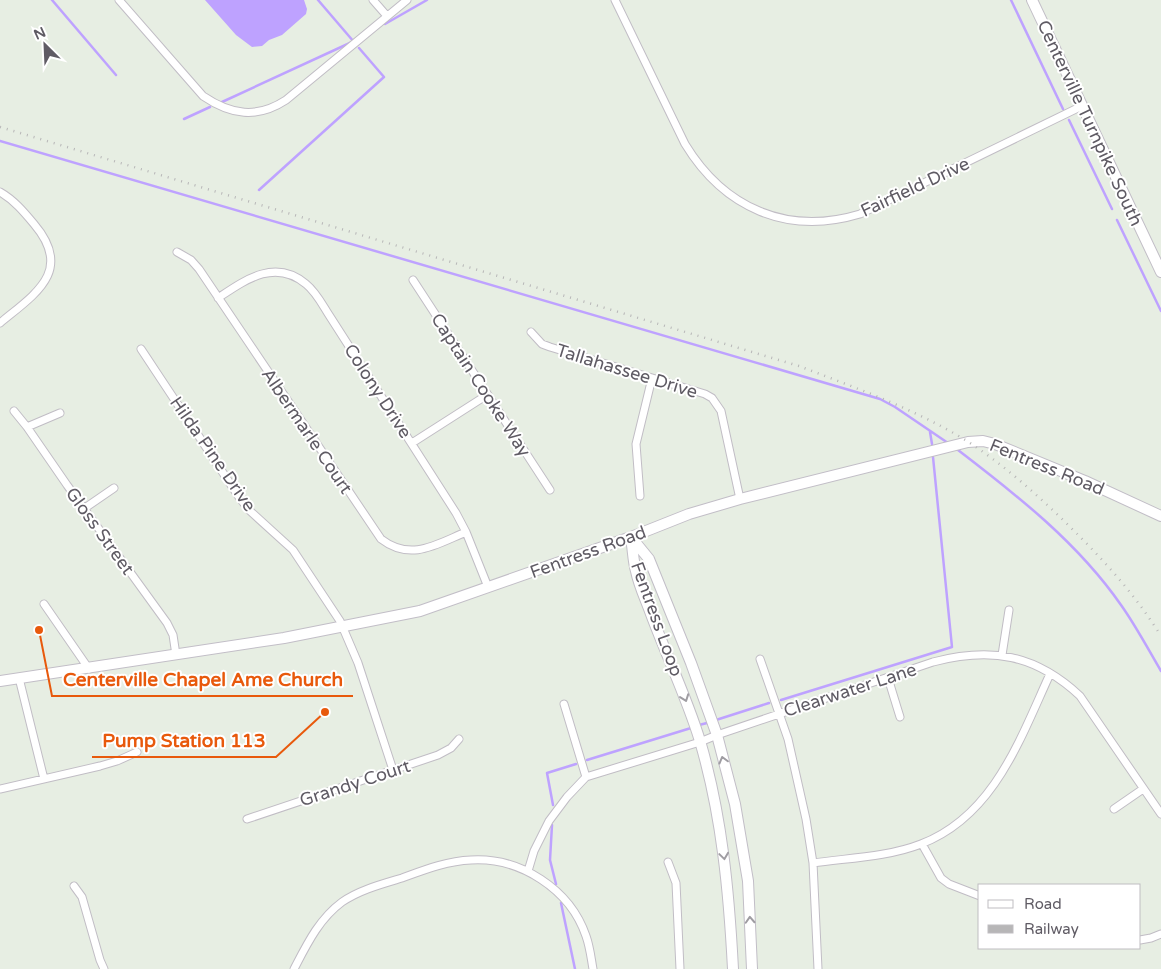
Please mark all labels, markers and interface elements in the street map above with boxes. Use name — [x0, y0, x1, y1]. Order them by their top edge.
street label: Centerville Turnpike South — [1033, 17, 1147, 229]
north arrow — [20, 20, 70, 70]
text: N — [31, 24, 49, 44]
street label: Fairfield Drive — [857, 152, 973, 222]
street label: Captain Cooke Way — [426, 309, 536, 461]
street label: Tallahassee Drive — [554, 339, 700, 403]
street label: Colony Drive — [339, 340, 417, 442]
street label: Albermarle Court — [257, 364, 357, 498]
street label: Hilda Pine Drive — [165, 392, 261, 516]
street label: Fentress Road — [986, 434, 1108, 500]
street label: Gloss Street — [61, 483, 139, 579]
street label: Fentress Road — [527, 521, 649, 583]
street label: Fentress Loop — [626, 559, 688, 679]
street label: Clearwater Lane — [781, 658, 919, 722]
callout: Centerville Chapel Ame Church — [52, 662, 353, 696]
text: Centerville Chapel Ame Church — [63, 669, 343, 692]
one-way arrow — [679, 694, 689, 702]
callout: Pump Station 113 — [92, 723, 276, 757]
text: Pump Station 113 — [102, 730, 266, 753]
street label: Grandy Court — [297, 755, 413, 811]
one-way arrow — [719, 757, 729, 765]
one-way arrow — [718, 852, 729, 860]
legend — [978, 884, 1141, 949]
text: Road — [1024, 895, 1062, 913]
one-way arrow — [744, 916, 755, 924]
text: Railway — [1024, 920, 1079, 938]

